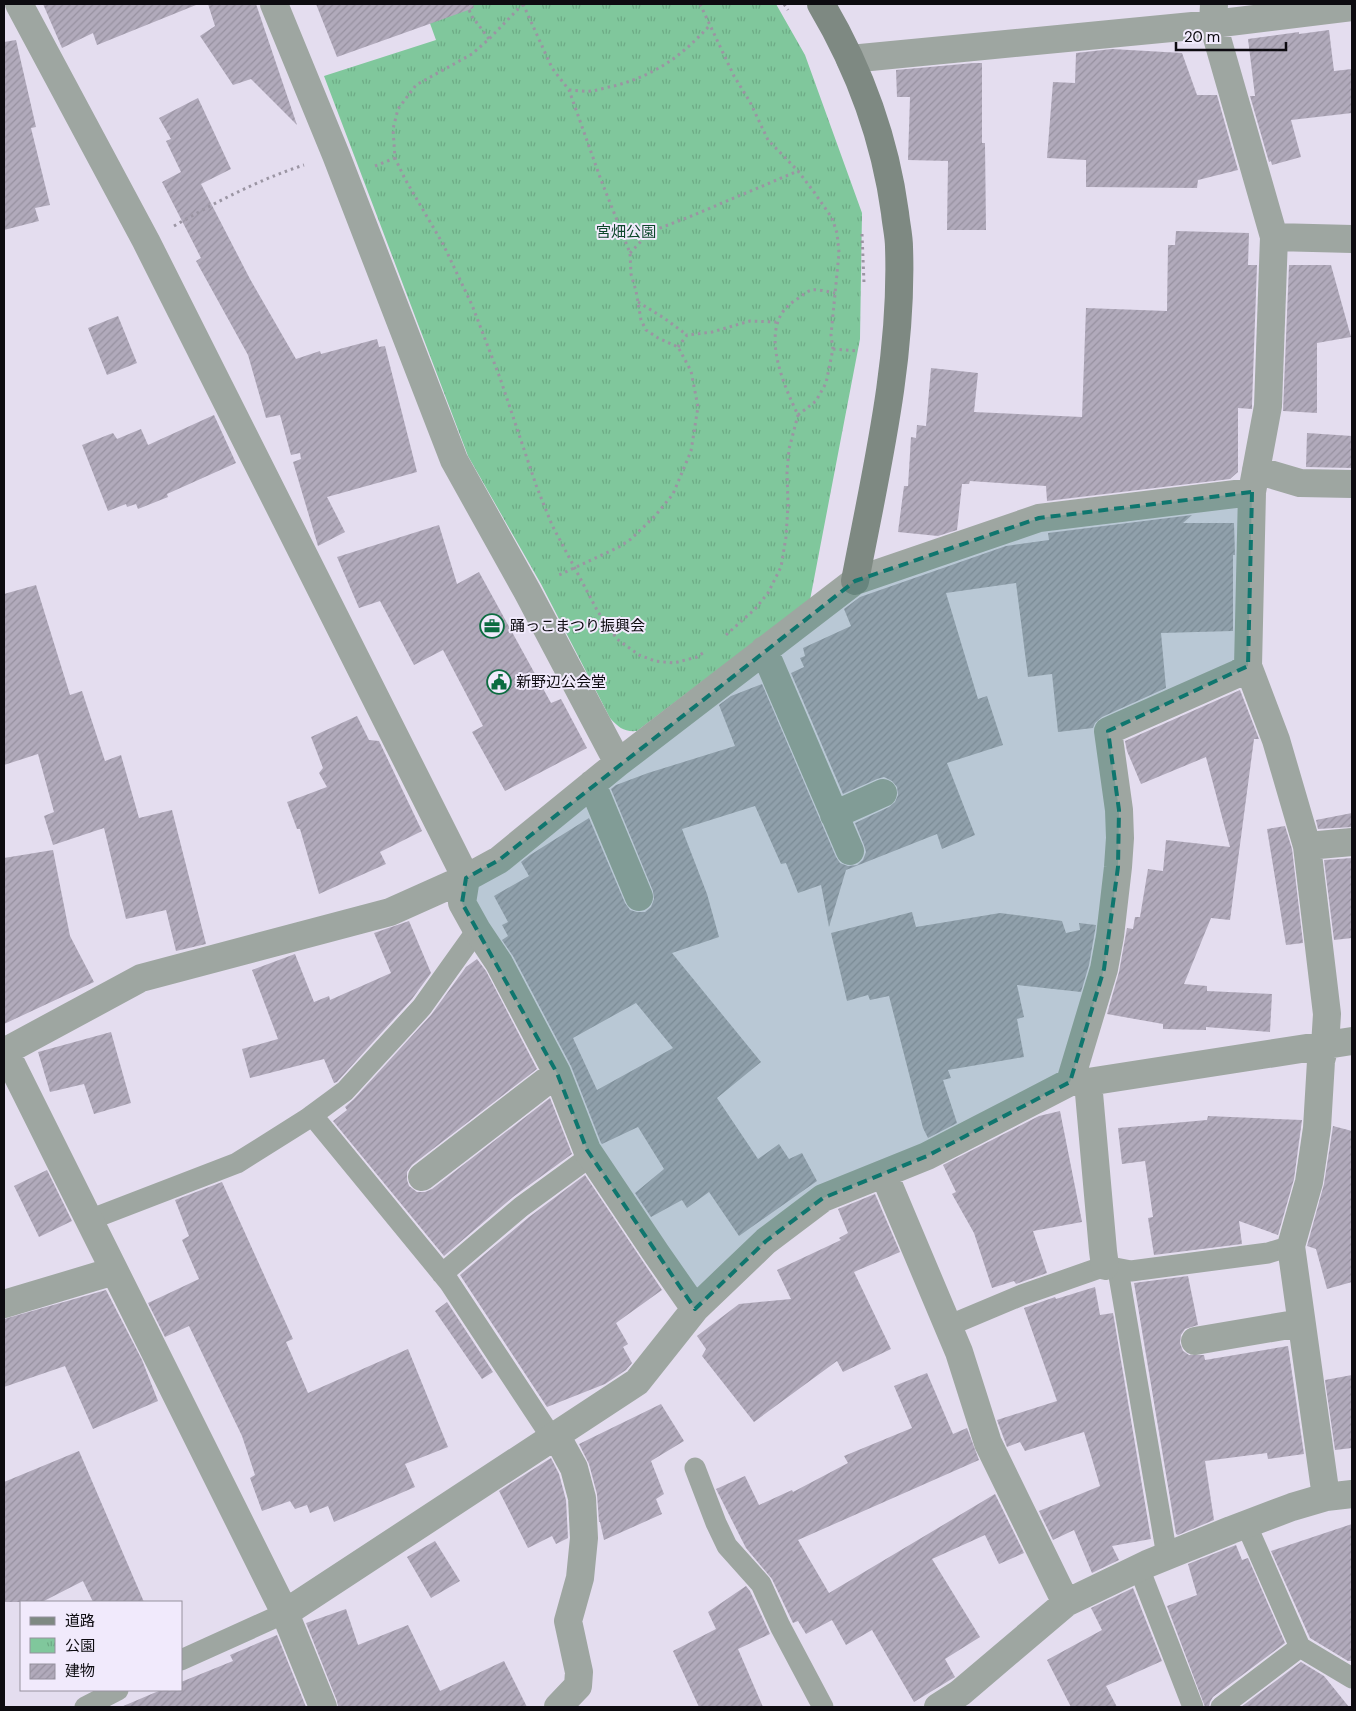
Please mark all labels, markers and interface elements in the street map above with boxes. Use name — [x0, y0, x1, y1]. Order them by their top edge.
scale bar — [1176, 20, 1286, 52]
text: 20 m — [1184, 27, 1220, 47]
park label: 宮畑公園 — [596, 222, 656, 242]
office icon: 踊っこまつり振興会 — [479, 613, 505, 639]
place label: 踊っこまつり振興会 — [510, 616, 645, 636]
public building icon: 新野辺公会堂 — [486, 669, 512, 695]
place label: 新野辺公会堂 — [516, 672, 606, 692]
legend — [20, 1601, 182, 1691]
text: 道路 — [65, 1611, 95, 1631]
text: 公園 — [65, 1636, 95, 1656]
text: 建物 — [65, 1661, 95, 1681]

